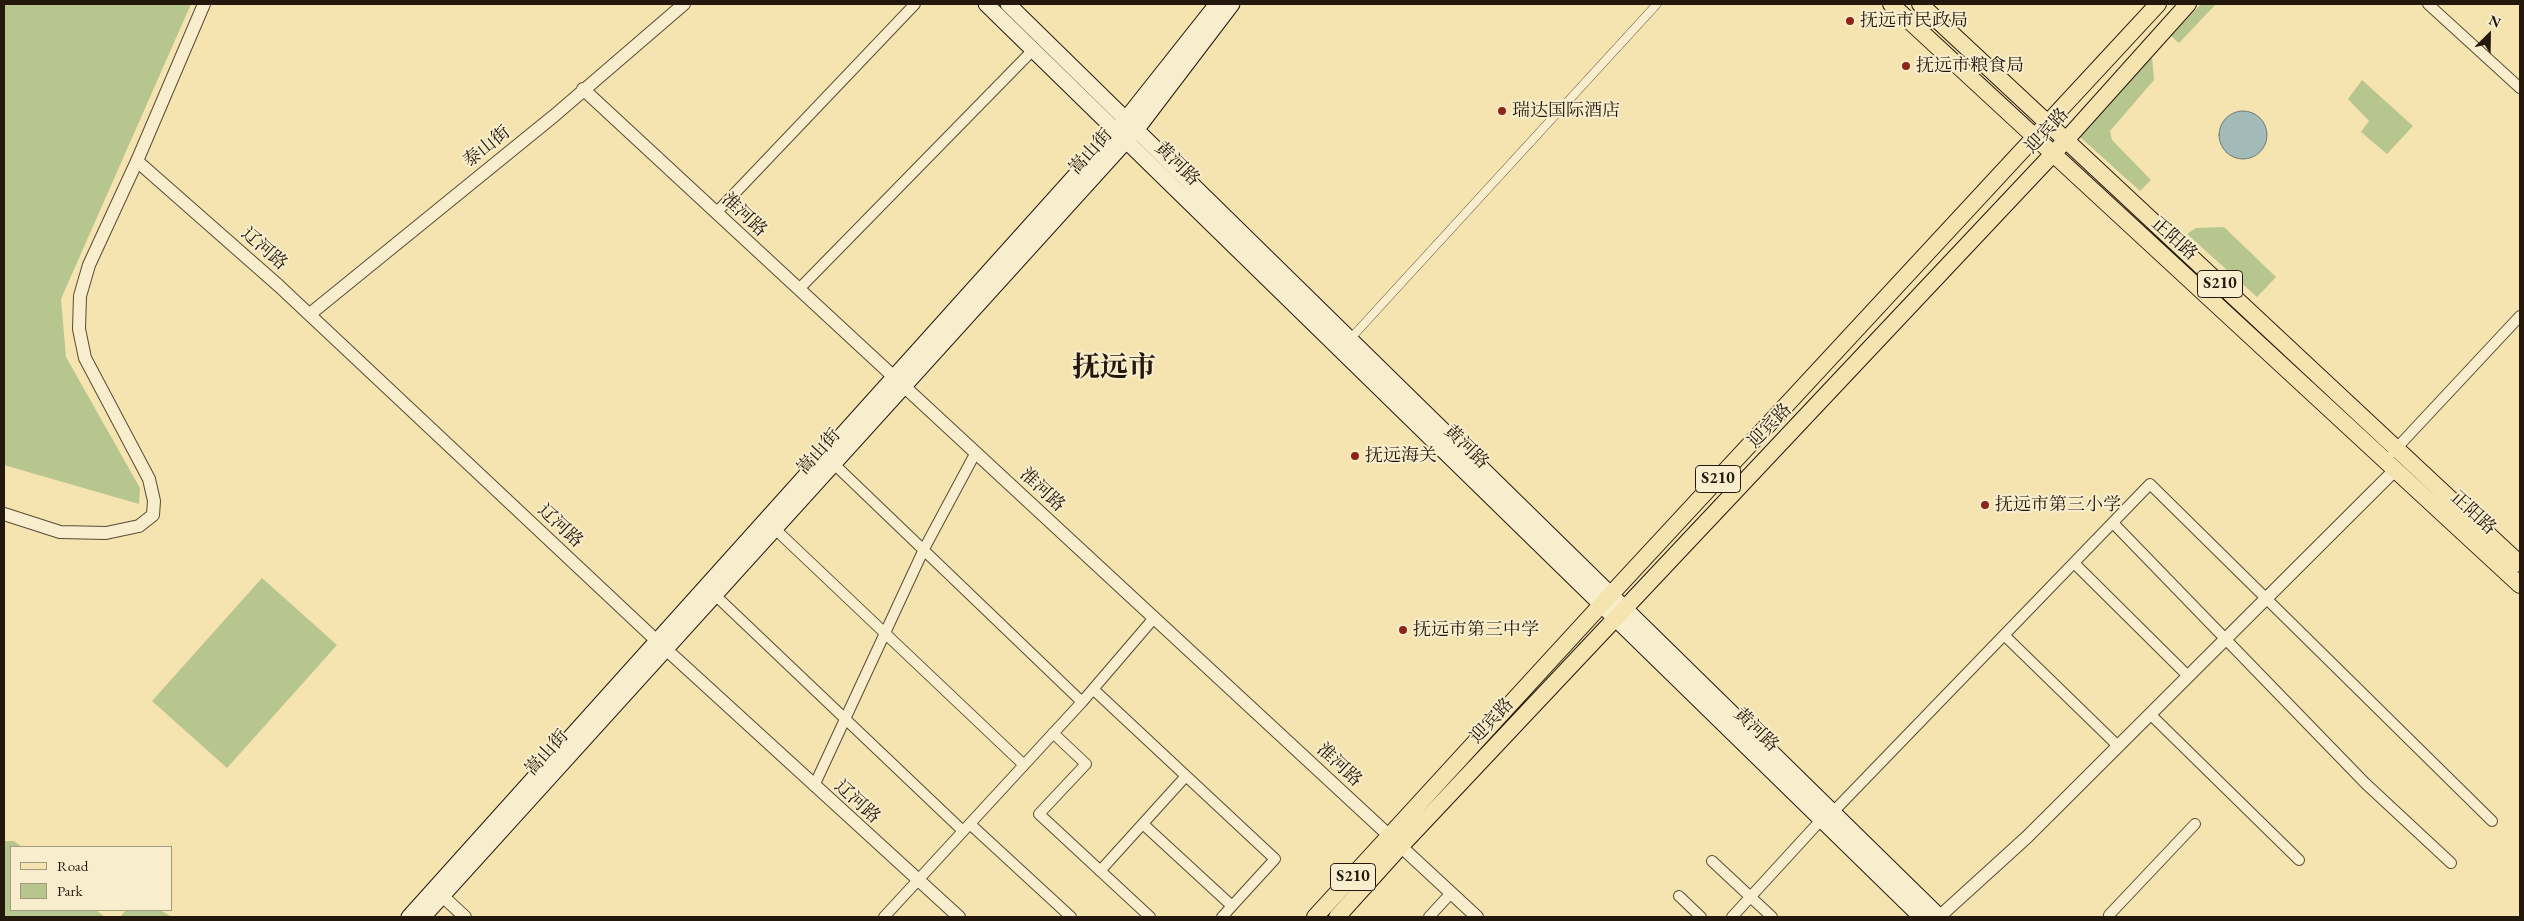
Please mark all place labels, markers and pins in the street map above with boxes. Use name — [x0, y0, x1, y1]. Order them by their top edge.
place label: 抚远市民政局 — [1860, 10, 1968, 32]
marker: 抚远市民政局 — [1844, 15, 1856, 27]
place label: 抚远市粮食局 — [1916, 55, 2024, 77]
marker: 抚远市粮食局 — [1900, 60, 1912, 72]
place label: 瑞达国际酒店 — [1512, 100, 1620, 122]
marker: 瑞达国际酒店 — [1496, 105, 1508, 117]
place label: 抚远海关 — [1365, 445, 1437, 467]
marker: 抚远海关 — [1349, 450, 1361, 462]
place label: 抚远市第三小学 — [1995, 494, 2121, 516]
marker: 抚远市第三小学 — [1979, 499, 1991, 511]
place label: 抚远市第三中学 — [1413, 619, 1539, 641]
marker: 抚远市第三中学 — [1397, 624, 1409, 636]

